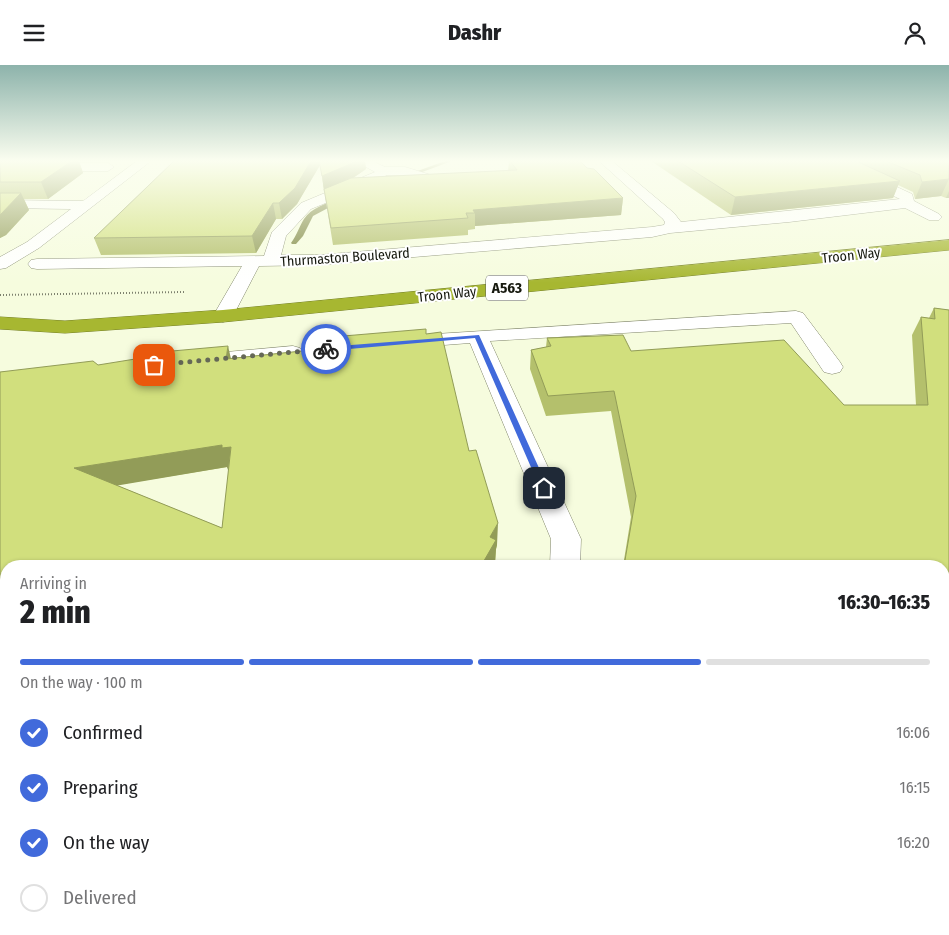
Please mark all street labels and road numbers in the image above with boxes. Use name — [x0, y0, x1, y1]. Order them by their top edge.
street label: Thurmaston Boulevard — [280, 244, 410, 271]
street label: Troon Way — [821, 244, 882, 267]
road number: A563 — [486, 275, 528, 301]
street label: Troon Way — [417, 283, 478, 306]

